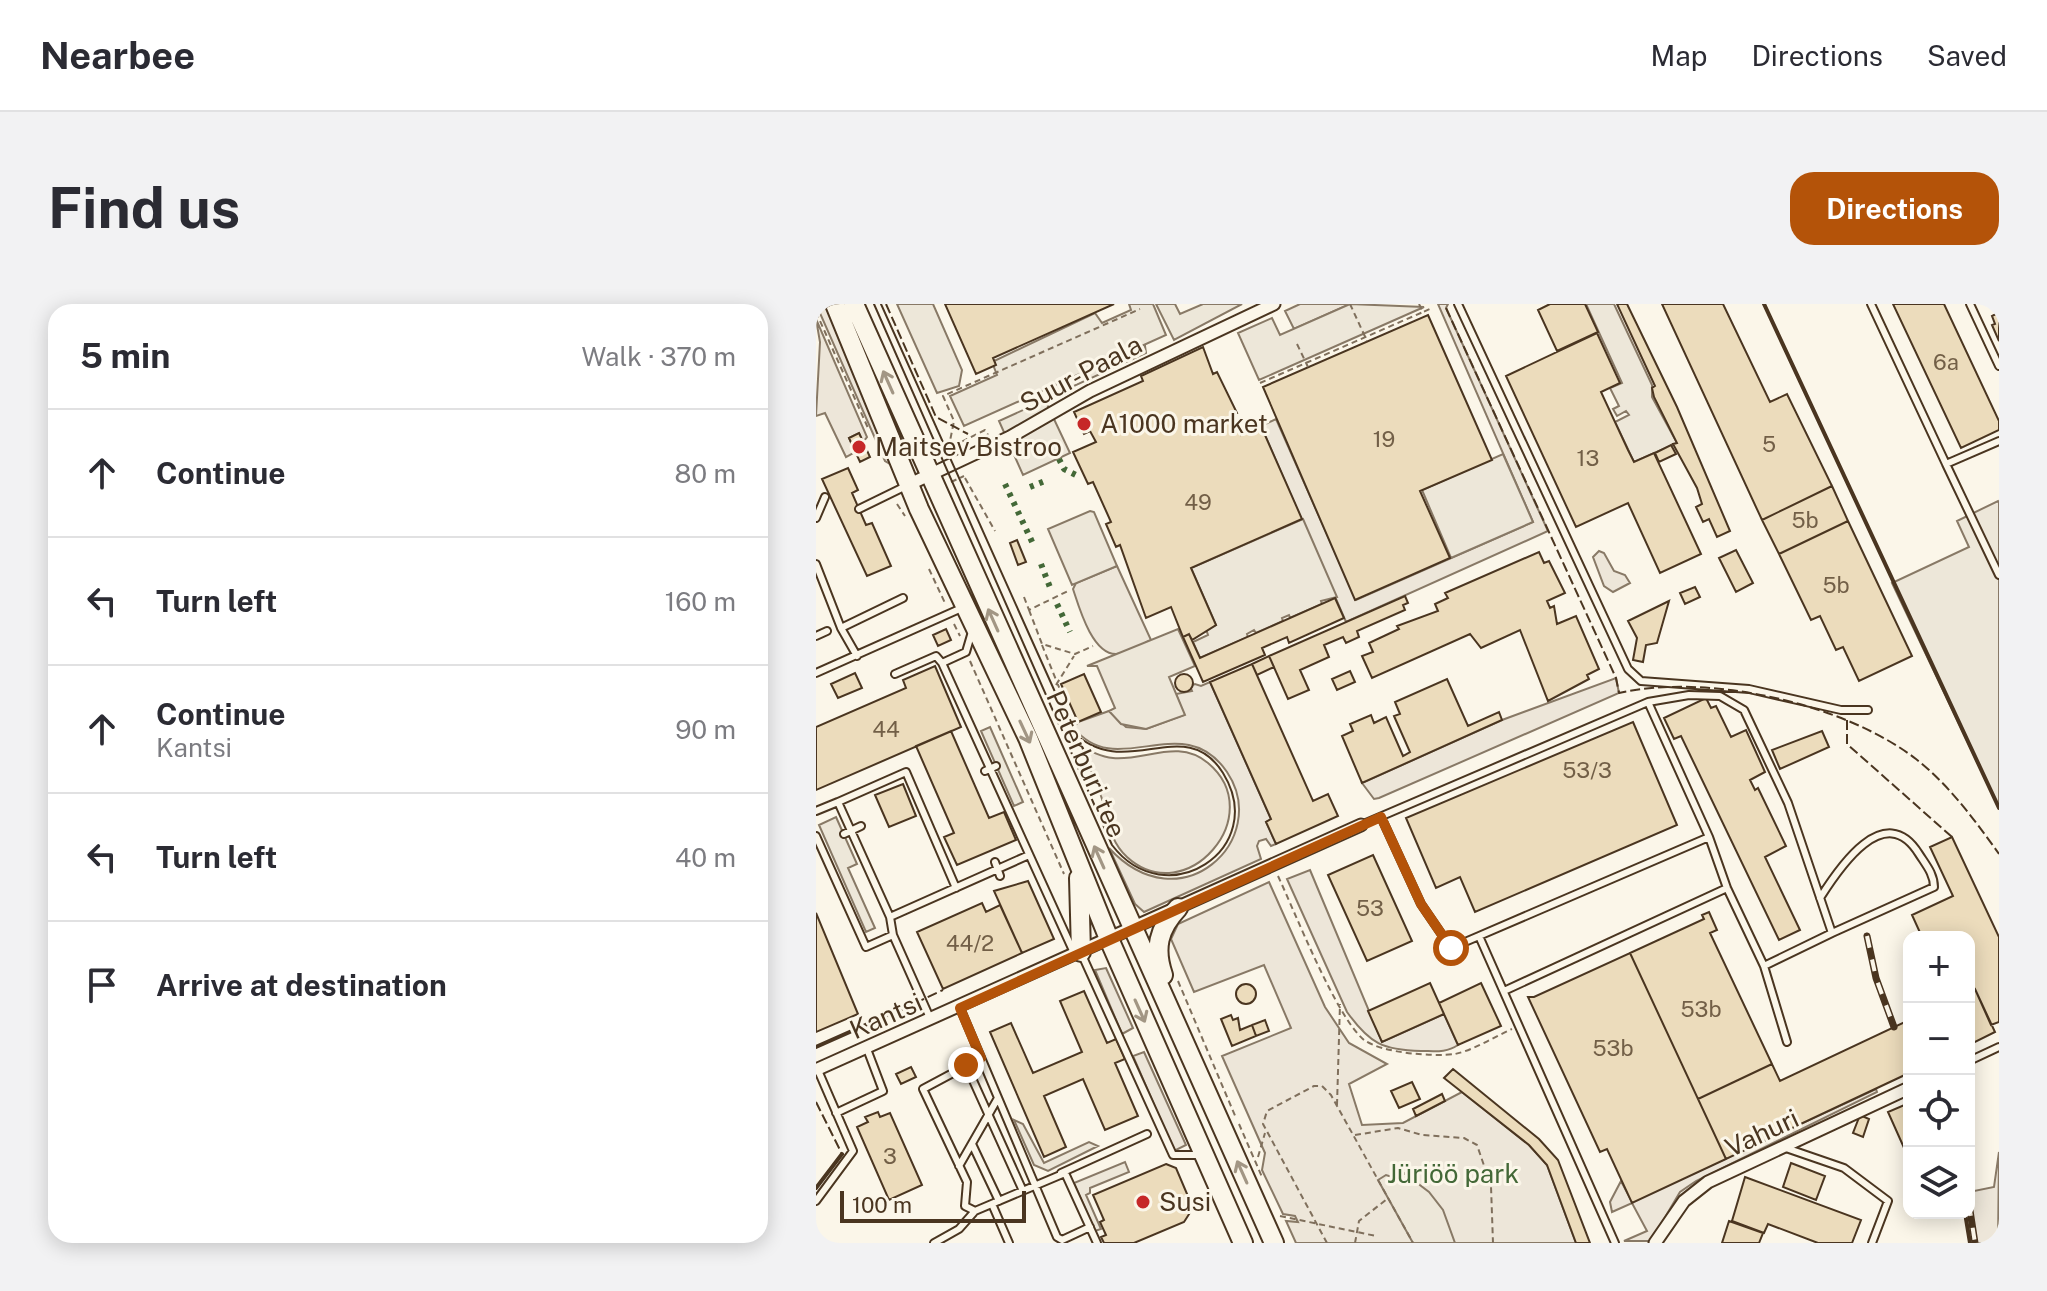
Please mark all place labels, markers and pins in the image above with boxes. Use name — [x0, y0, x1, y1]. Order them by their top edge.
place label: A1000 market — [1100, 408, 1268, 439]
marker: A1000 market — [1075, 415, 1093, 433]
place label: Maitsev Bistroo — [875, 431, 1062, 462]
marker: Maitsev Bistroo — [850, 438, 868, 456]
place label: Susi — [1159, 1186, 1211, 1217]
marker: Susi — [1134, 1193, 1152, 1211]

